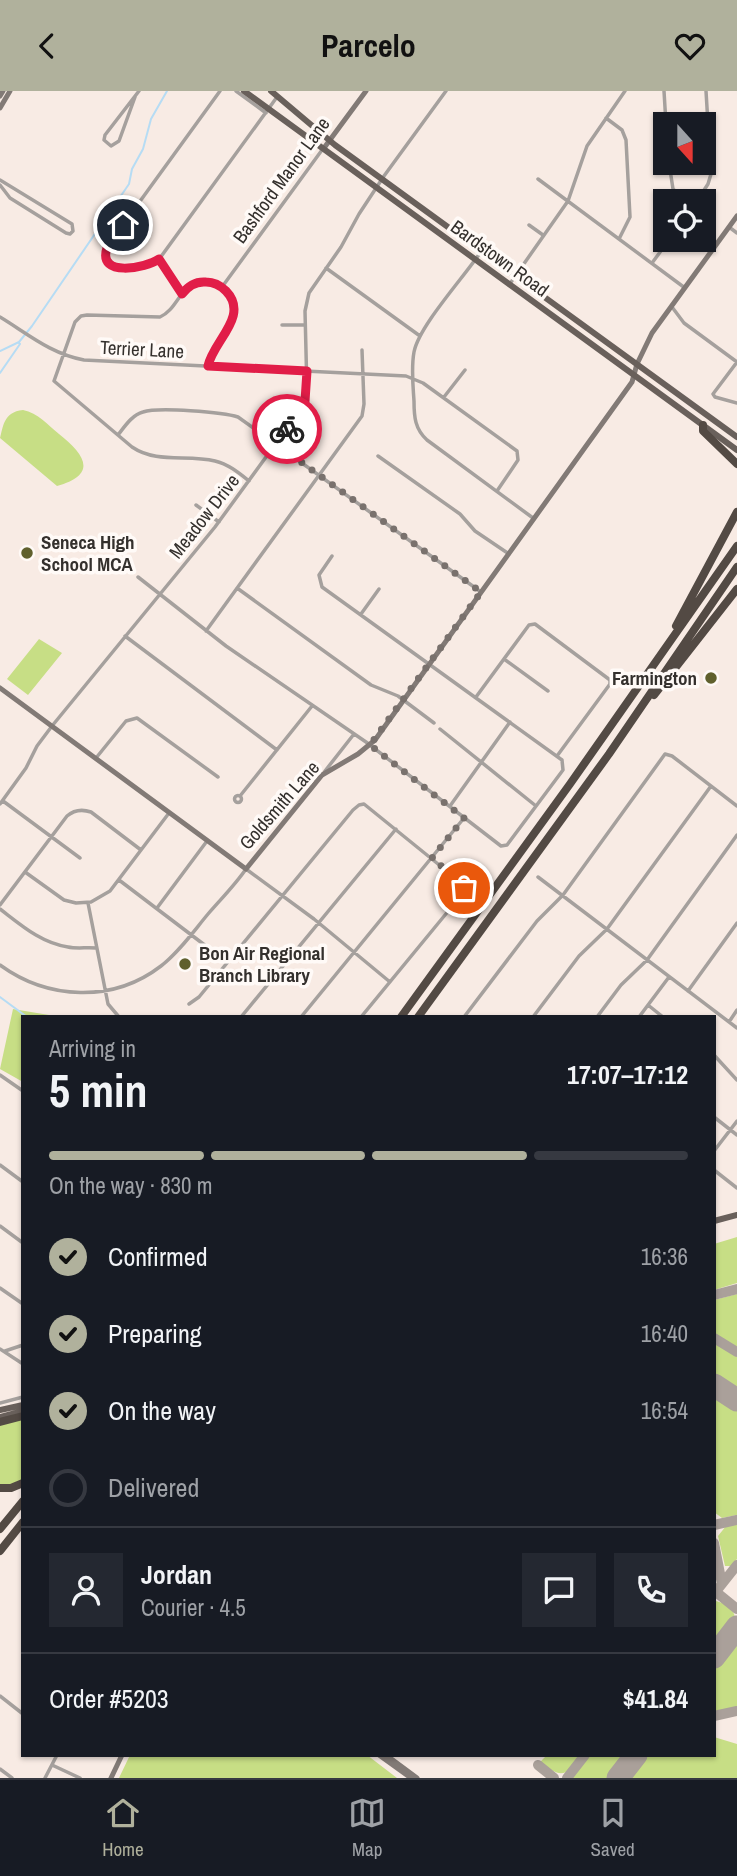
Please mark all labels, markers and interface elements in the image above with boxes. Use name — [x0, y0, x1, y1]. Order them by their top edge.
text: Parcelo — [321, 24, 416, 67]
icon: back — [28, 27, 66, 65]
icon: heart — [671, 27, 709, 65]
street label: Bashford Manor Lane — [226, 112, 336, 248]
north arrow — [653, 112, 716, 175]
map controls — [653, 112, 716, 252]
button: locate — [653, 189, 716, 252]
pin — [93, 195, 153, 255]
icon: home — [104, 206, 142, 244]
street label: Bardstown Road — [446, 214, 554, 302]
street label: Terrier Lane — [99, 334, 185, 364]
courier — [252, 394, 322, 464]
icon: bike — [268, 410, 306, 448]
street label: Meadow Drive — [163, 468, 245, 564]
place label: Seneca High School MCA — [41, 529, 135, 577]
marker: Seneca High School MCA — [19, 545, 35, 561]
place label: Farmington — [612, 665, 697, 691]
marker: Farmington — [703, 670, 719, 686]
street label: Goldsmith Lane — [233, 755, 325, 855]
pin — [434, 858, 494, 918]
icon: bag — [445, 869, 483, 907]
place label: Bon Air Regional Branch Library — [199, 940, 325, 988]
marker: Bon Air Regional Branch Library — [177, 956, 193, 972]
text: Arriving in — [49, 1033, 136, 1064]
text: 17:07–17:12 — [567, 1057, 688, 1092]
text: 5 min — [49, 1059, 148, 1121]
text: On the way · 830 m — [49, 1170, 213, 1201]
icon: check — [49, 1238, 87, 1276]
text: Confirmed — [108, 1239, 208, 1274]
text: 16:36 — [641, 1241, 688, 1272]
icon: check — [49, 1315, 87, 1353]
text: Preparing — [108, 1316, 202, 1351]
text: 16:40 — [641, 1318, 688, 1349]
icon: check — [49, 1392, 87, 1430]
text: On the way — [108, 1393, 216, 1428]
text: 16:54 — [641, 1395, 688, 1426]
text: Delivered — [108, 1470, 199, 1505]
button: person — [49, 1553, 123, 1627]
button: chat — [522, 1553, 596, 1627]
button: phone — [614, 1553, 688, 1627]
text: Jordan — [141, 1557, 212, 1592]
text: Courier · 4.5 — [141, 1592, 246, 1623]
text: Order #5203 — [49, 1681, 169, 1716]
text: $41.84 — [623, 1681, 688, 1716]
tab: Home — [102, 1794, 144, 1862]
tab: Map — [348, 1794, 386, 1862]
tab: Saved — [591, 1794, 635, 1862]

